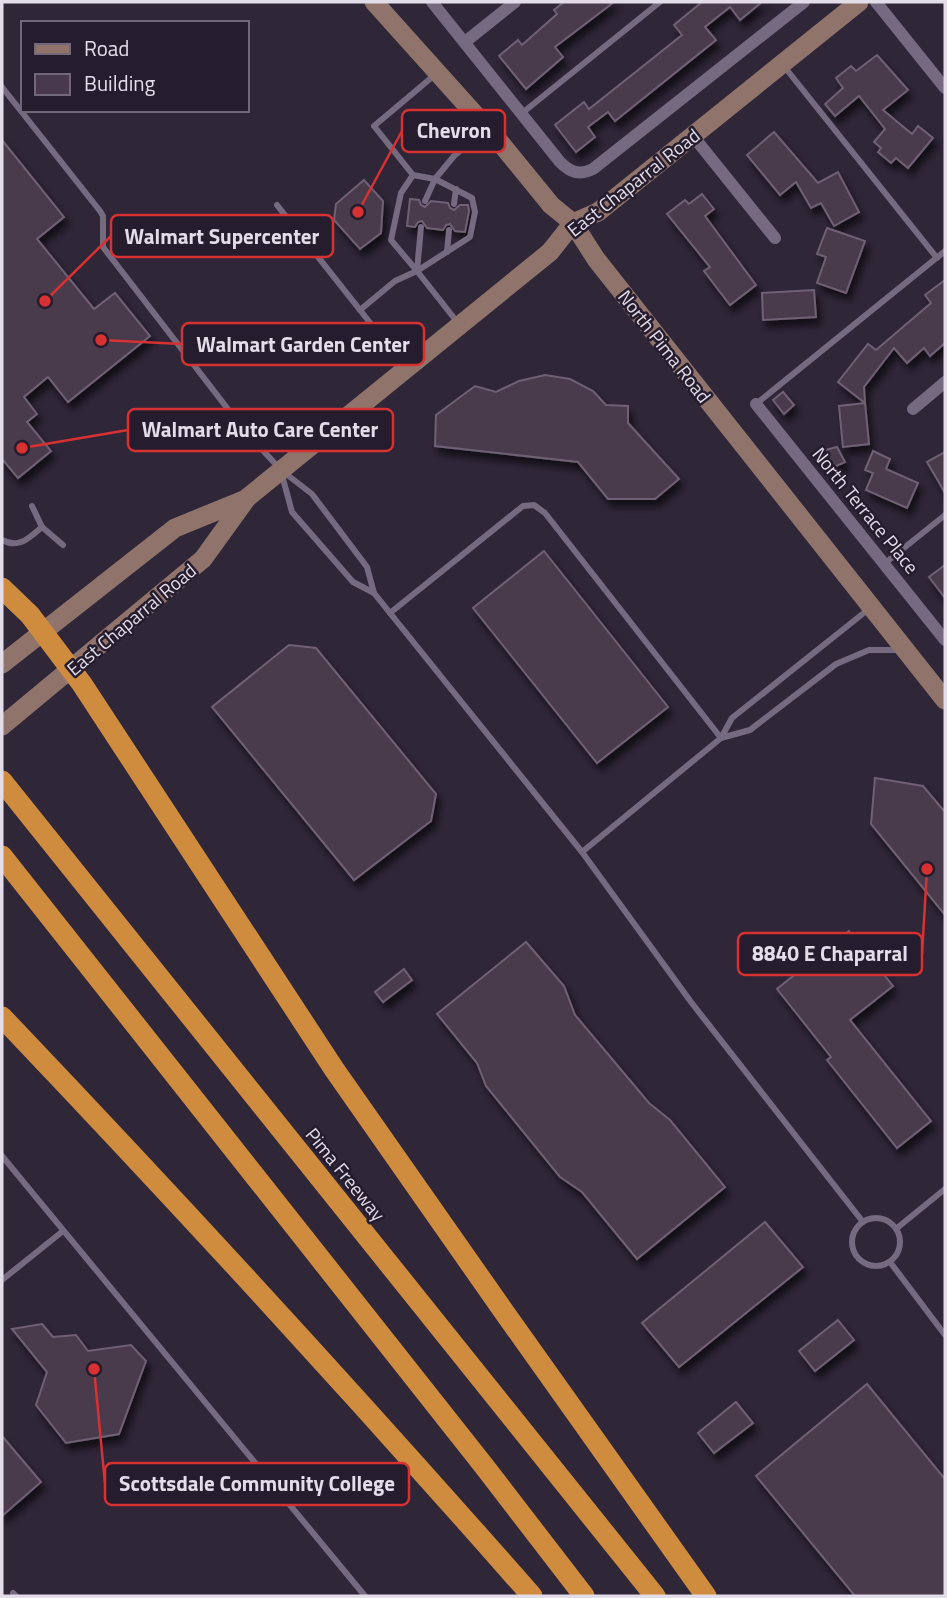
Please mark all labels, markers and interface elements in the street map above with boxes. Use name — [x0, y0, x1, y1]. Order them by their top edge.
legend — [21, 21, 248, 112]
text: Road — [84, 32, 129, 64]
text: Building — [84, 67, 156, 99]
callout: Chevron — [402, 110, 505, 152]
text: Chevron — [417, 114, 491, 146]
street label: East Chaparral Road — [560, 121, 706, 243]
callout: Walmart Supercenter — [111, 215, 333, 257]
text: Walmart Supercenter — [125, 220, 320, 252]
street label: North Pima Road — [612, 283, 718, 409]
callout: Walmart Garden Center — [182, 323, 424, 365]
text: Walmart Garden Center — [196, 328, 410, 360]
callout: Walmart Auto Care Center — [128, 409, 393, 451]
text: Walmart Auto Care Center — [142, 413, 379, 445]
street label: North Terrace Place — [806, 440, 926, 580]
street label: East Chaparral Road — [60, 556, 202, 682]
callout: 8840 E Chaparral — [738, 933, 922, 975]
text: 8840 E Chaparral — [752, 937, 908, 969]
street label: Pima Freeway — [299, 1121, 393, 1227]
callout: Scottsdale Community College — [105, 1463, 409, 1505]
text: Scottsdale Community College — [119, 1467, 395, 1499]

